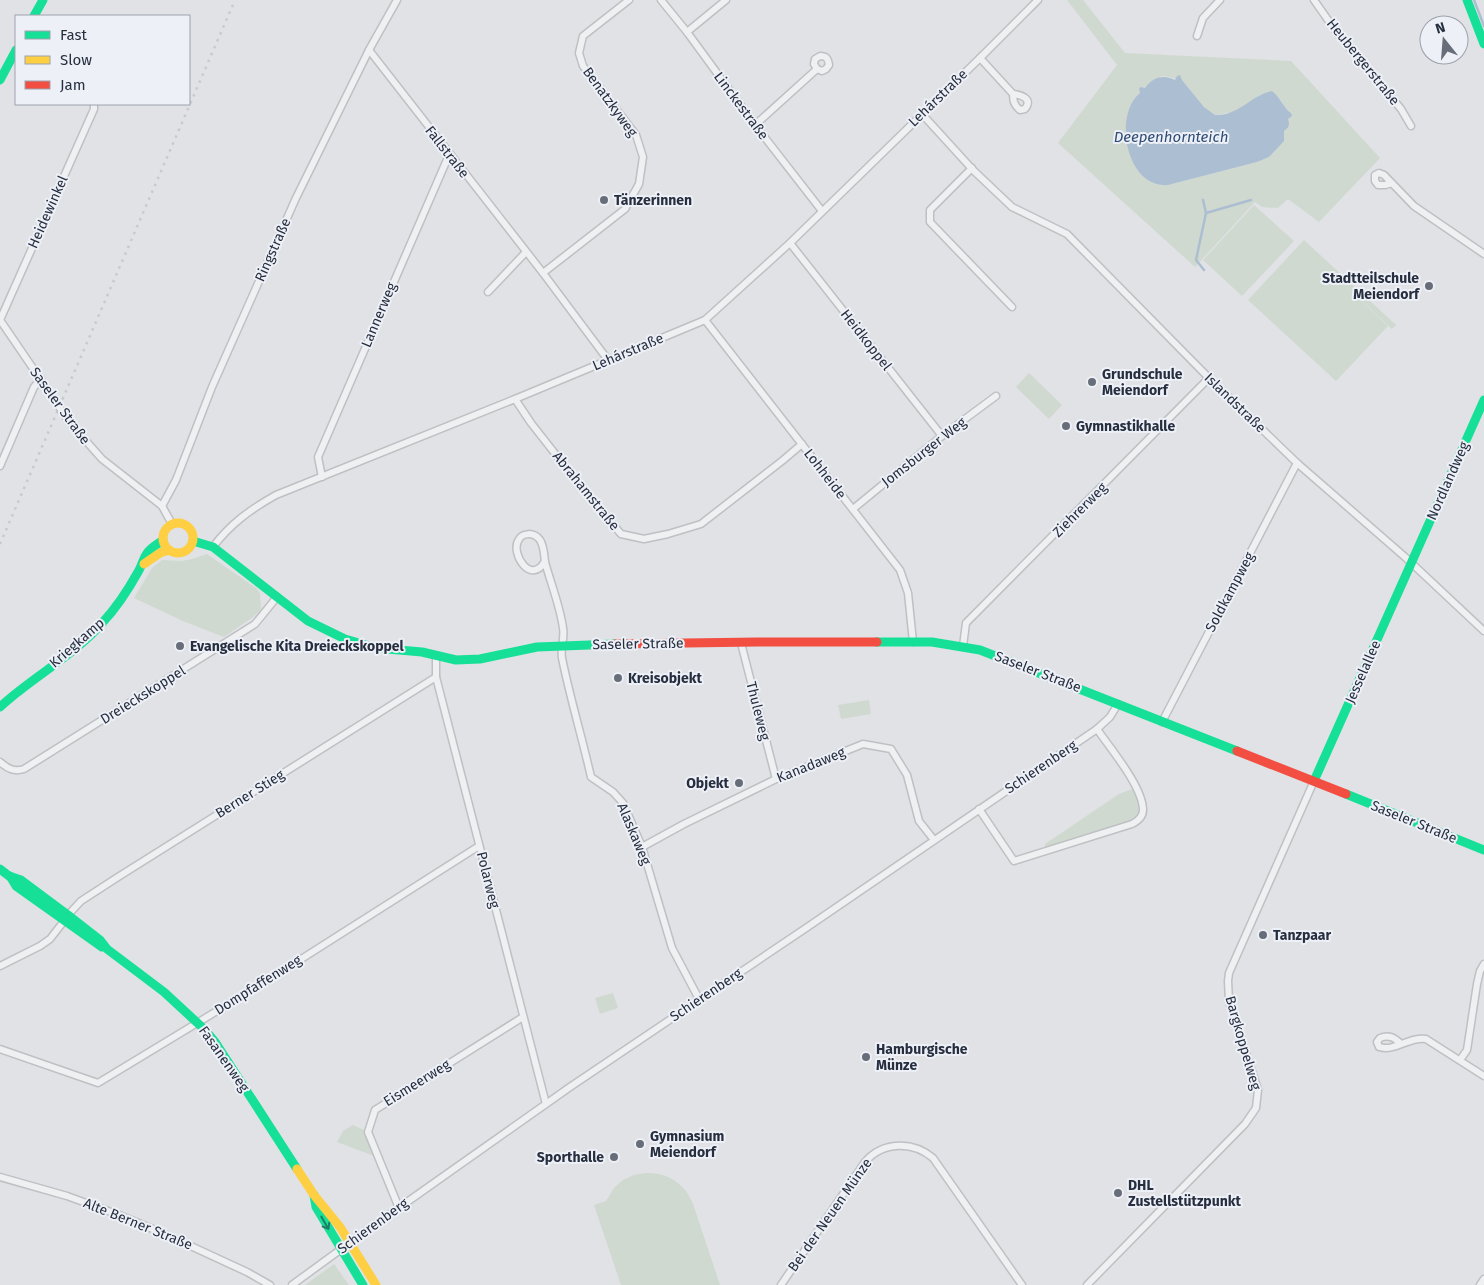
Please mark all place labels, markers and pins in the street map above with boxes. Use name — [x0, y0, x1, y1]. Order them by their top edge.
place label: Tänzerinnen — [614, 192, 692, 209]
marker: Tänzerinnen — [598, 194, 610, 206]
place label: Stadtteilschule Meiendorf — [1322, 270, 1421, 303]
marker: Stadtteilschule Meiendorf — [1423, 280, 1435, 292]
place label: Grundschule Meiendorf — [1102, 366, 1183, 399]
marker: Grundschule Meiendorf — [1086, 376, 1098, 388]
place label: Gymnastikhalle — [1076, 418, 1175, 435]
marker: Gymnastikhalle — [1060, 420, 1072, 432]
place label: Evangelische Kita Dreieckskoppel — [190, 638, 405, 655]
marker: Evangelische Kita Dreieckskoppel — [174, 640, 186, 652]
place label: Kreisobjekt — [628, 670, 702, 687]
marker: Kreisobjekt — [612, 672, 624, 684]
place label: Objekt — [686, 775, 730, 792]
marker: Objekt — [733, 777, 745, 789]
place label: Tanzpaar — [1273, 927, 1332, 944]
marker: Tanzpaar — [1257, 929, 1269, 941]
place label: Hamburgische Münze — [876, 1041, 968, 1074]
marker: Hamburgische Münze — [860, 1051, 872, 1063]
place label: Gymnasium Meiendorf — [650, 1128, 724, 1161]
marker: Gymnasium Meiendorf — [634, 1138, 646, 1150]
place label: Sporthalle — [537, 1149, 604, 1166]
marker: Sporthalle — [608, 1151, 620, 1163]
place label: DHL Zustellstützpunkt — [1128, 1177, 1242, 1210]
marker: DHL Zustellstützpunkt — [1112, 1187, 1124, 1199]

